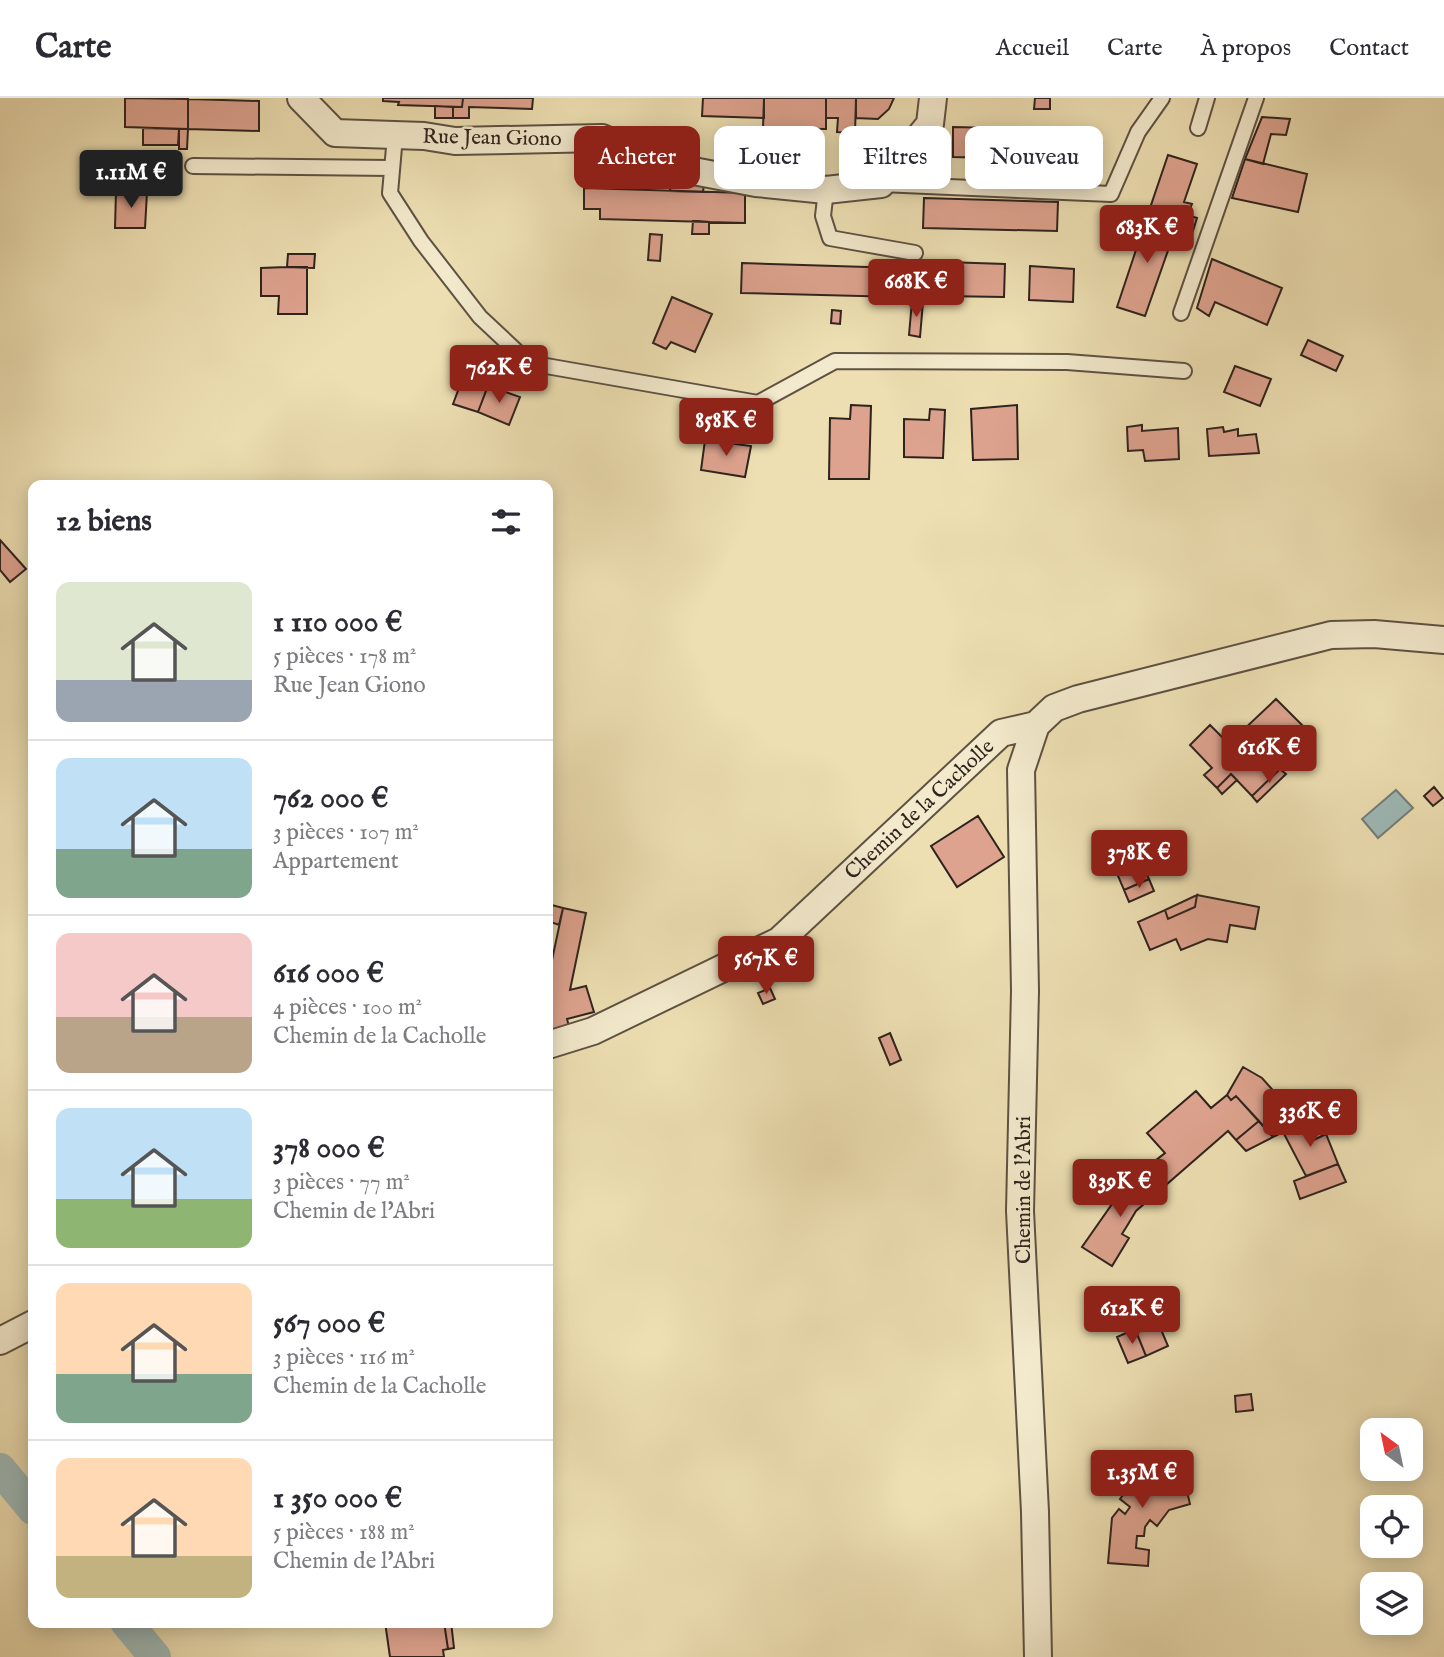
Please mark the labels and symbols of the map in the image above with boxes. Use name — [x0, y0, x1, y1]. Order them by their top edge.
street label: Rue Jean Giono — [422, 124, 562, 153]
pin: 1.11M € — [66, 150, 196, 210]
pin: 683K € — [1090, 206, 1204, 265]
pin: 668K € — [859, 260, 973, 319]
pin: 762K € — [442, 345, 556, 405]
pin: 858K € — [669, 398, 783, 458]
pin: 616K € — [1212, 726, 1326, 785]
street label: Chemin de la Cacholle — [840, 734, 1001, 886]
pin: 378K € — [1082, 830, 1196, 890]
pin: 567K € — [709, 936, 823, 996]
pin: 336K € — [1253, 1090, 1367, 1149]
street label: Chemin de l'Abri — [1011, 1116, 1038, 1264]
pin: 839K € — [1063, 1160, 1177, 1219]
pin: 612K € — [1075, 1286, 1189, 1346]
north arrow — [1360, 1418, 1423, 1480]
pin: 1.35M € — [1077, 1450, 1207, 1510]

